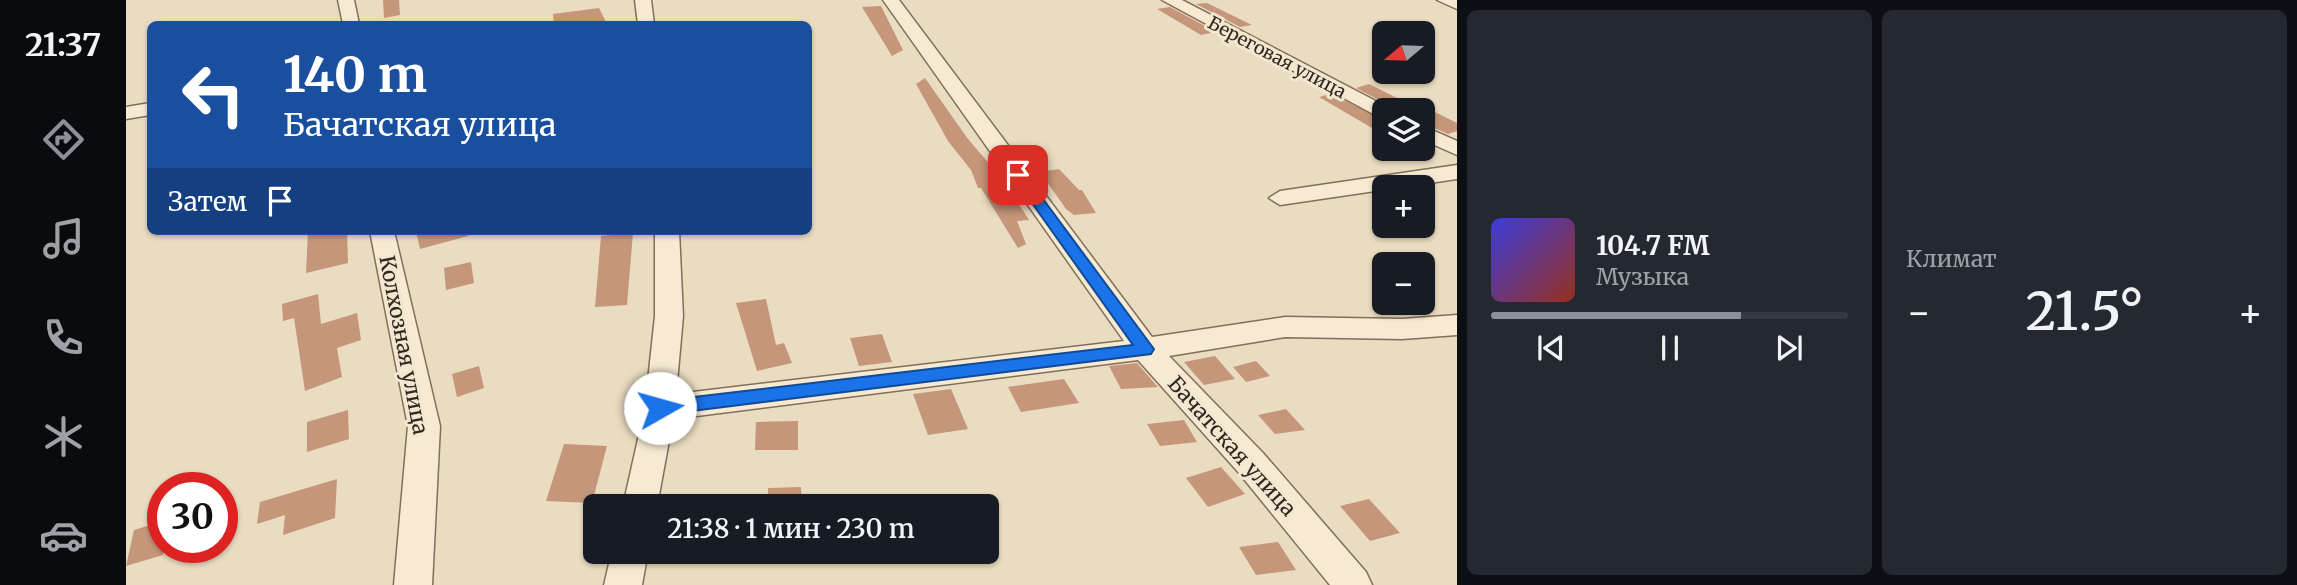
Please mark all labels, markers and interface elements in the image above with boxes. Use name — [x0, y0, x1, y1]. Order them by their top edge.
street label: Береговая улица — [1204, 11, 1350, 103]
north arrow — [1372, 21, 1435, 84]
map controls — [1372, 21, 1435, 315]
text: 21:37 — [25, 25, 101, 65]
text: 140 m — [283, 44, 427, 105]
icon: left — [168, 49, 259, 140]
button: layers — [1372, 98, 1435, 161]
text: Бачатская улица — [283, 105, 556, 145]
icon: directions — [39, 115, 88, 164]
pin — [988, 145, 1048, 205]
icon: arrive — [999, 156, 1037, 194]
button: + — [1372, 175, 1435, 238]
icon: arrive — [261, 182, 299, 220]
text: Затем — [168, 185, 247, 218]
icon: music — [39, 214, 88, 263]
text: 104.7 FM — [1596, 229, 1710, 262]
text: Климат — [1906, 244, 1997, 273]
button: − — [1372, 252, 1435, 315]
street label: Колхозная улица — [373, 253, 435, 437]
text: Музыка — [1596, 262, 1689, 291]
text: 21.5° — [2025, 279, 2144, 344]
text: − — [1906, 289, 1931, 336]
text: + — [2238, 289, 2263, 336]
icon: phone — [39, 313, 88, 362]
icon: previous — [1532, 329, 1570, 367]
icon: pause — [1651, 329, 1689, 367]
icon: next — [1770, 329, 1808, 367]
street label: Бачатская улица — [1162, 370, 1302, 522]
position arrow — [623, 371, 697, 445]
icon: climate — [39, 412, 88, 461]
speed limit sign: 30 — [147, 472, 238, 563]
icon: car — [39, 511, 88, 560]
text: 21:38 · 1 мин · 230 m — [667, 512, 915, 545]

